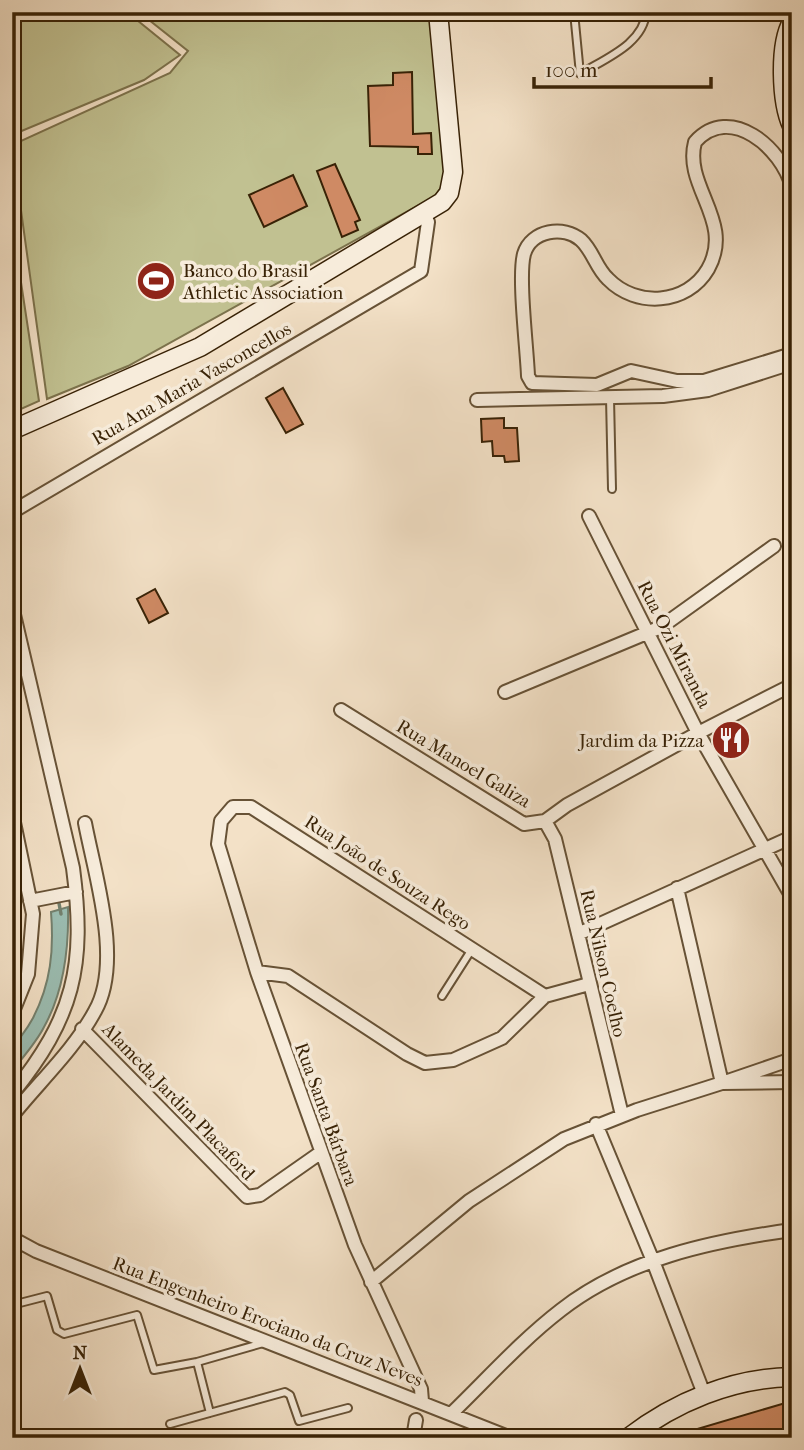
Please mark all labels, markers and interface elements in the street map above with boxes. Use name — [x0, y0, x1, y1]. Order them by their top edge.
scale bar — [534, 46, 711, 90]
text: 100 m — [545, 58, 598, 82]
sports icon: Banco do Brasil Athletic Association — [135, 260, 177, 302]
place label: Banco do Brasil Athletic Association — [182, 260, 343, 304]
street label: Rua Ana Maria Vasconcellos — [88, 318, 295, 450]
street label: Rua Ozi Miranda — [632, 577, 716, 712]
street label: Rua Manoel Galiza — [392, 715, 535, 813]
restaurant icon: Jardim da Pizza — [710, 719, 752, 761]
place label: Jardim da Pizza — [577, 730, 704, 752]
street label: Rua João de Souza Rego — [300, 811, 475, 935]
street label: Rua Nilson Coelho — [575, 887, 631, 1040]
street label: Alameda Jardim Placaford — [97, 1018, 260, 1185]
street label: Rua Santa Bárbara — [290, 1040, 362, 1189]
street label: Rua Engenheiro Erociano da Cruz Neves — [110, 1252, 426, 1391]
north arrow — [46, 1334, 116, 1404]
text: N — [73, 1342, 88, 1364]

